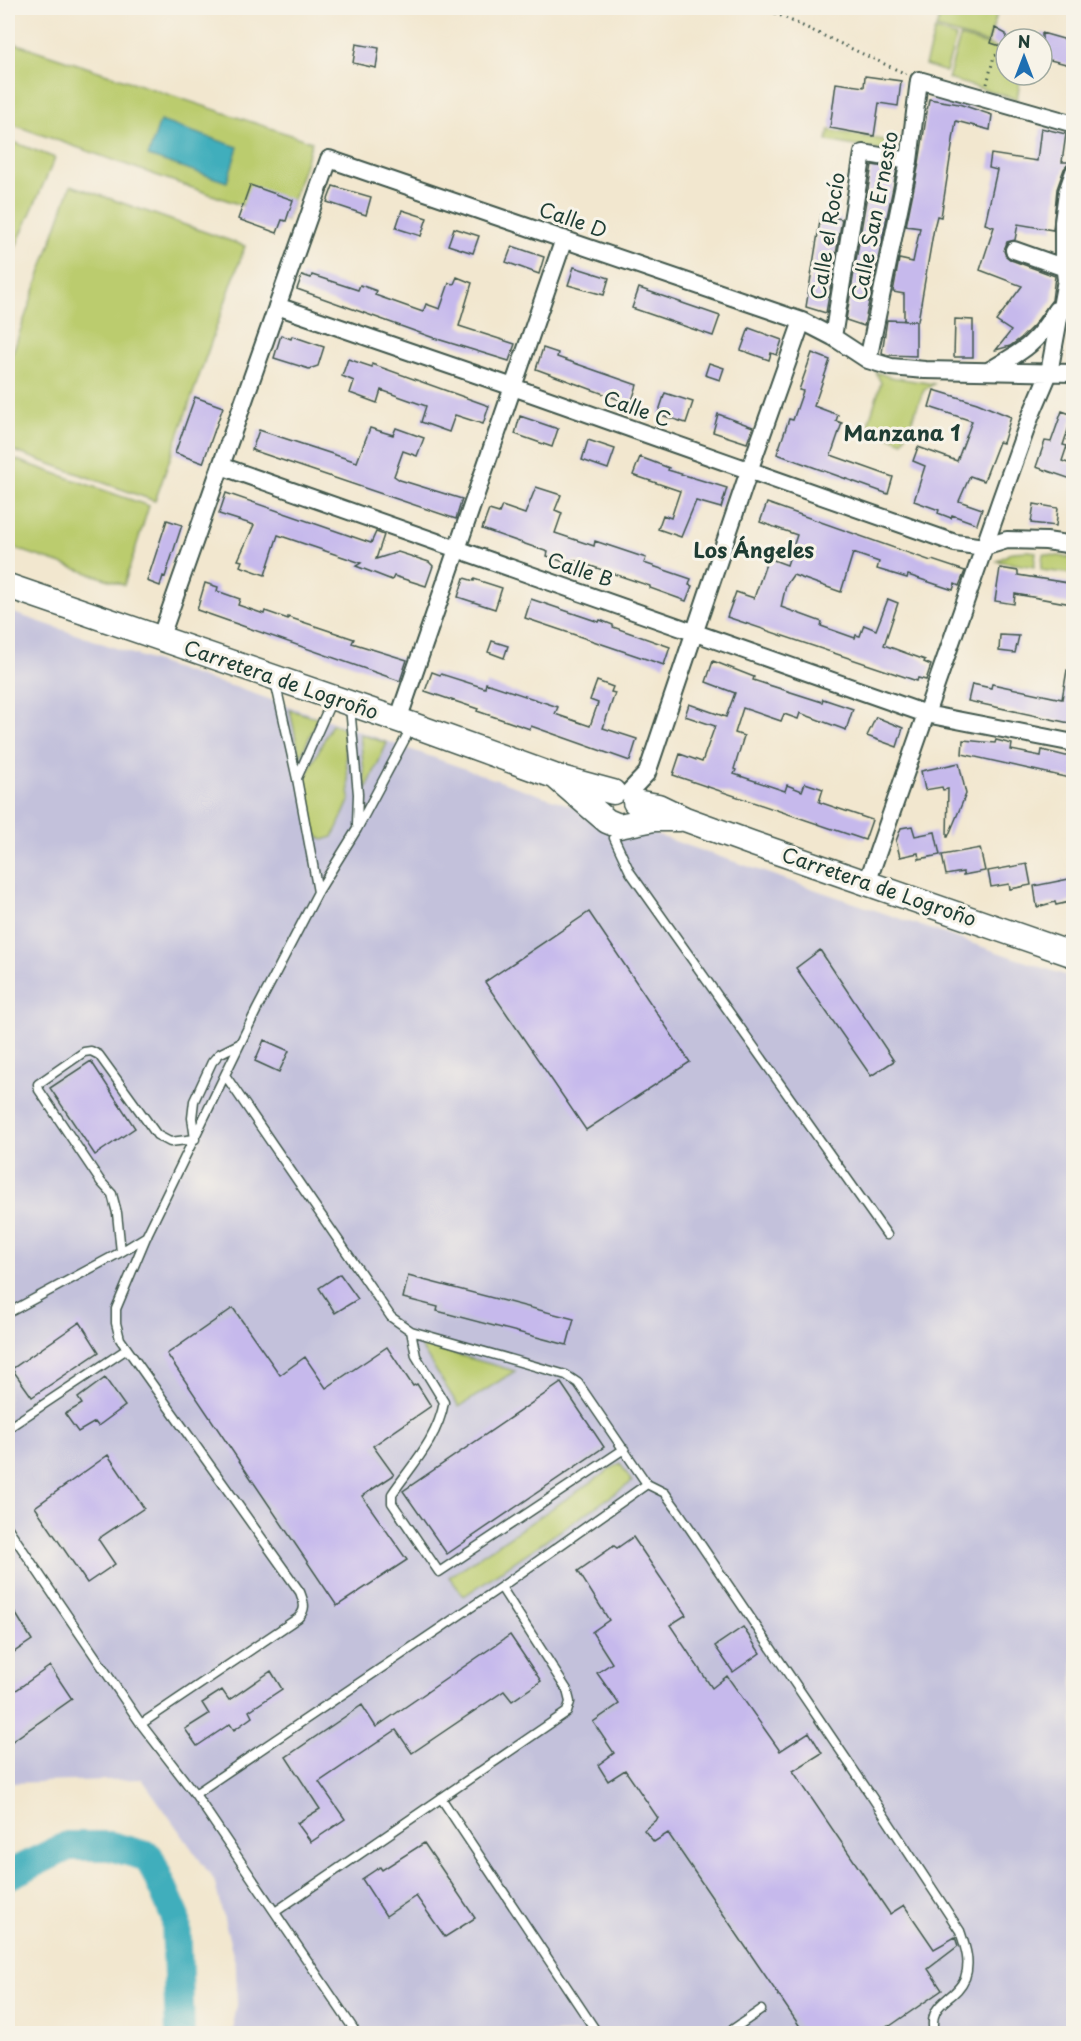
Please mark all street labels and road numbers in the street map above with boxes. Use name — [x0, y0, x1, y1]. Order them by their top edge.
street label: Calle San Ernesto — [843, 129, 905, 303]
street label: Calle el Rocío — [802, 170, 852, 302]
street label: Calle D — [535, 193, 611, 245]
street label: Calle C — [599, 382, 675, 434]
street label: Calle B — [543, 544, 617, 594]
street label: Carretera de Logroño — [180, 632, 383, 726]
street label: Carretera de Logroño — [778, 839, 981, 933]

